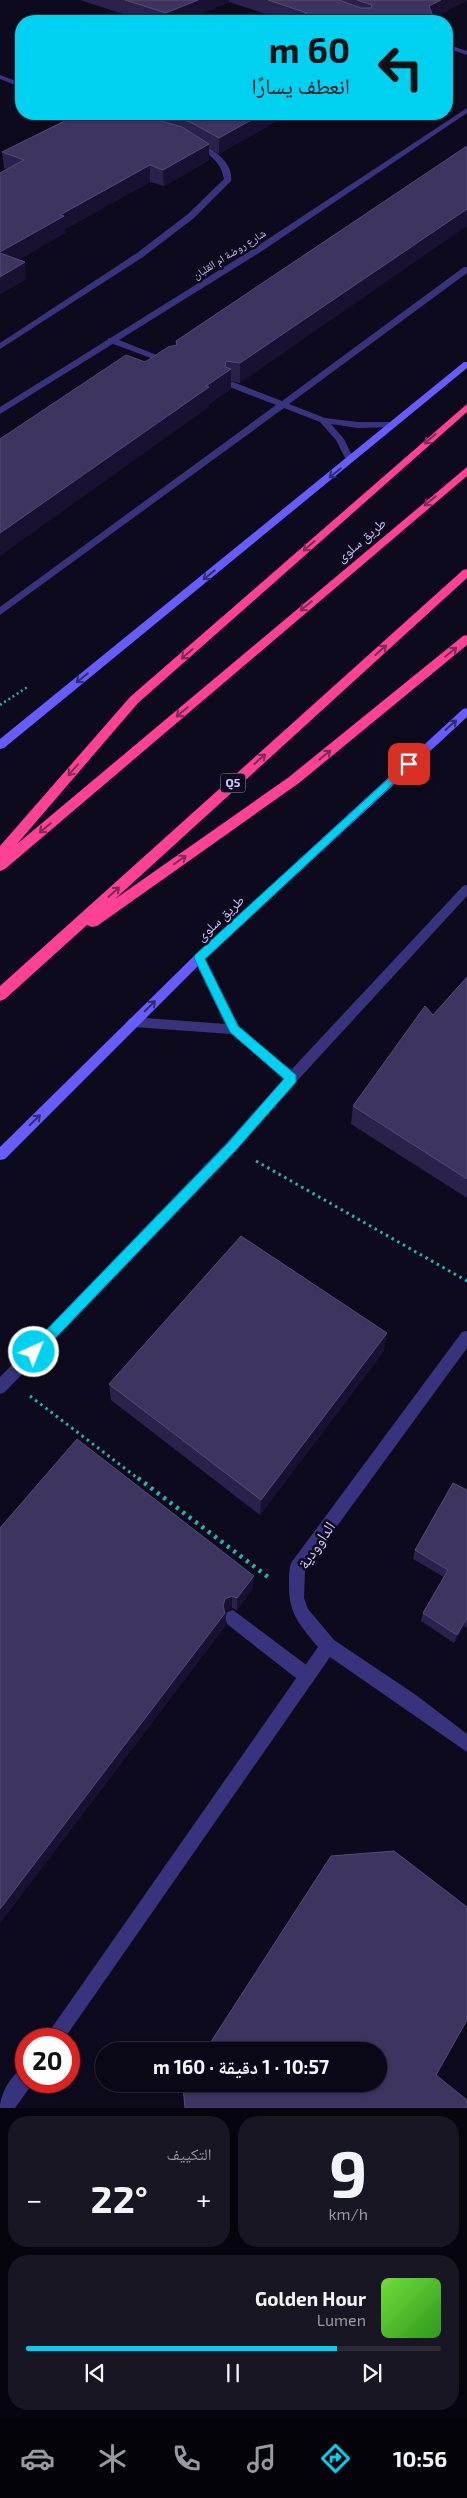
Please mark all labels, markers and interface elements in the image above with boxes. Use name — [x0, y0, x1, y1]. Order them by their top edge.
text: 60 m — [269, 28, 350, 70]
icon: left — [368, 35, 433, 100]
text: انعطف يسارًا — [251, 72, 350, 98]
street label: شارع روضة ام القلبان — [190, 226, 268, 282]
one-way arrow — [424, 433, 437, 445]
one-way arrow — [328, 467, 341, 478]
one-way arrow — [424, 496, 437, 507]
street label: طريق سلوى — [332, 514, 390, 567]
one-way arrow — [302, 540, 315, 552]
one-way arrow — [202, 570, 215, 581]
one-way arrow — [300, 601, 313, 612]
one-way arrow — [374, 644, 387, 656]
one-way arrow — [445, 646, 458, 657]
one-way arrow — [180, 648, 193, 659]
one-way arrow — [76, 672, 89, 683]
one-way arrow — [176, 706, 189, 717]
one-way arrow — [445, 719, 458, 731]
pin — [388, 743, 430, 785]
one-way arrow — [319, 749, 332, 760]
icon: arrive — [395, 750, 423, 778]
one-way arrow — [254, 753, 267, 765]
one-way arrow — [68, 763, 79, 776]
road number: Q5 — [220, 774, 246, 792]
one-way arrow — [39, 823, 52, 834]
one-way arrow — [173, 855, 187, 865]
one-way arrow — [107, 886, 120, 897]
street label: طريق سلوى — [192, 891, 249, 946]
one-way arrow — [144, 1000, 156, 1012]
one-way arrow — [28, 1115, 40, 1127]
position arrow — [7, 1325, 59, 1377]
street label: الداوودية — [293, 1517, 339, 1573]
speed limit sign: 20 — [15, 2028, 80, 2093]
text: 10:57 · 1 دقيقة · 160 m — [153, 2055, 329, 2078]
text: 9 — [329, 2132, 367, 2210]
text: التكييف — [167, 2144, 212, 2163]
text: 22° — [91, 2175, 148, 2221]
text: − — [26, 2182, 42, 2216]
text: + — [196, 2182, 212, 2216]
text: km/h — [328, 2204, 368, 2223]
text: Golden Hour — [255, 2287, 366, 2310]
text: Lumen — [317, 2310, 366, 2329]
icon: previous — [81, 2359, 109, 2387]
icon: pause — [219, 2359, 247, 2387]
icon: next — [358, 2359, 386, 2387]
icon: car — [20, 2441, 55, 2476]
icon: climate — [95, 2441, 130, 2476]
icon: phone — [169, 2441, 204, 2476]
icon: music — [244, 2441, 279, 2476]
icon: directions — [318, 2441, 353, 2476]
text: 10:56 — [393, 2445, 447, 2471]

